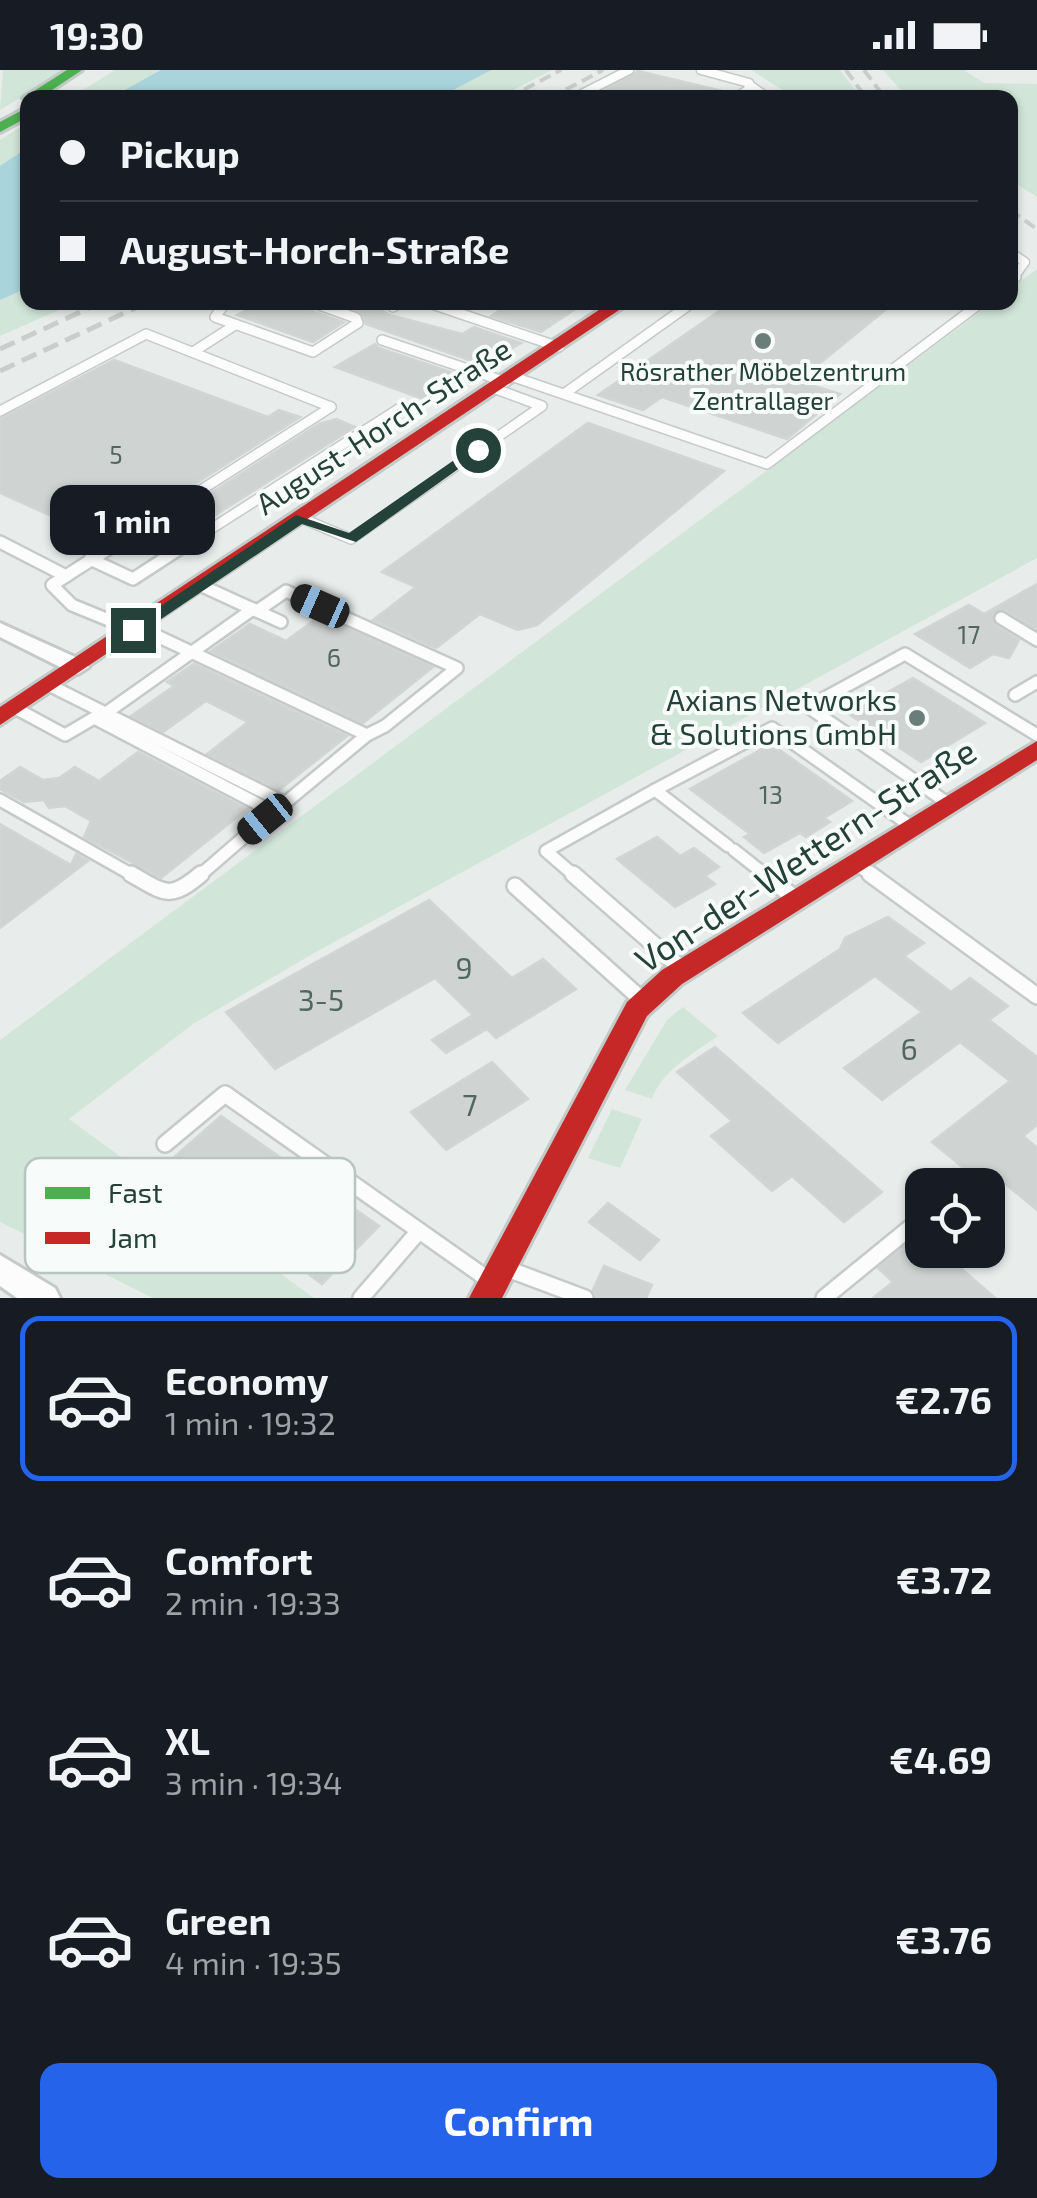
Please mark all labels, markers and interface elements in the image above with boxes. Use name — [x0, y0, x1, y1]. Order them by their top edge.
text: 19:30 — [50, 12, 144, 58]
text: Pickup — [120, 130, 240, 176]
text: August-Horch-Straße — [120, 226, 509, 272]
street label: August-Horch-Straße — [249, 329, 517, 521]
marker: Rösrather Möbelzentrum Zentrallager — [752, 330, 774, 352]
place label: Rösrather Möbelzentrum Zentrallager — [620, 356, 906, 415]
route start — [456, 428, 501, 473]
house number: 5 — [109, 439, 123, 469]
callout: 1 min — [51, 485, 216, 555]
text: 1 min — [94, 501, 171, 539]
car — [286, 580, 354, 632]
route end — [111, 608, 156, 653]
house number: 17 — [958, 619, 981, 649]
house number: 6 — [327, 642, 341, 672]
place label: Axians Networks & Solutions GmbH — [650, 681, 897, 751]
marker: Axians Networks & Solutions GmbH — [906, 707, 928, 729]
street label: Von-der-Wettern-Straße — [627, 728, 983, 980]
house number: 13 — [759, 779, 783, 809]
car — [232, 788, 298, 850]
house number: 9 — [455, 949, 473, 985]
house number: 3-5 — [298, 981, 344, 1017]
house number: 6 — [900, 1030, 918, 1066]
house number: 7 — [462, 1086, 478, 1122]
legend — [25, 1158, 355, 1273]
map controls — [905, 1168, 1005, 1268]
button: locate — [905, 1168, 1005, 1268]
text: Fast — [108, 1175, 163, 1209]
text: Jam — [108, 1220, 157, 1254]
icon: car — [45, 1354, 135, 1444]
text: Economy — [165, 1357, 329, 1403]
text: €2.76 — [895, 1376, 992, 1422]
text: 1 min · 19:32 — [165, 1403, 336, 1441]
icon: car — [45, 1534, 135, 1624]
text: Comfort — [165, 1537, 313, 1583]
text: €3.72 — [896, 1556, 992, 1602]
text: 2 min · 19:33 — [165, 1583, 341, 1621]
icon: car — [45, 1714, 135, 1804]
text: XL — [165, 1717, 210, 1763]
text: €4.69 — [889, 1736, 992, 1782]
text: 3 min · 19:34 — [165, 1763, 342, 1801]
icon: car — [45, 1894, 135, 1984]
text: Green — [165, 1897, 271, 1943]
text: €3.76 — [896, 1916, 992, 1962]
text: 4 min · 19:35 — [165, 1943, 342, 1981]
button: Confirm — [40, 2063, 997, 2178]

